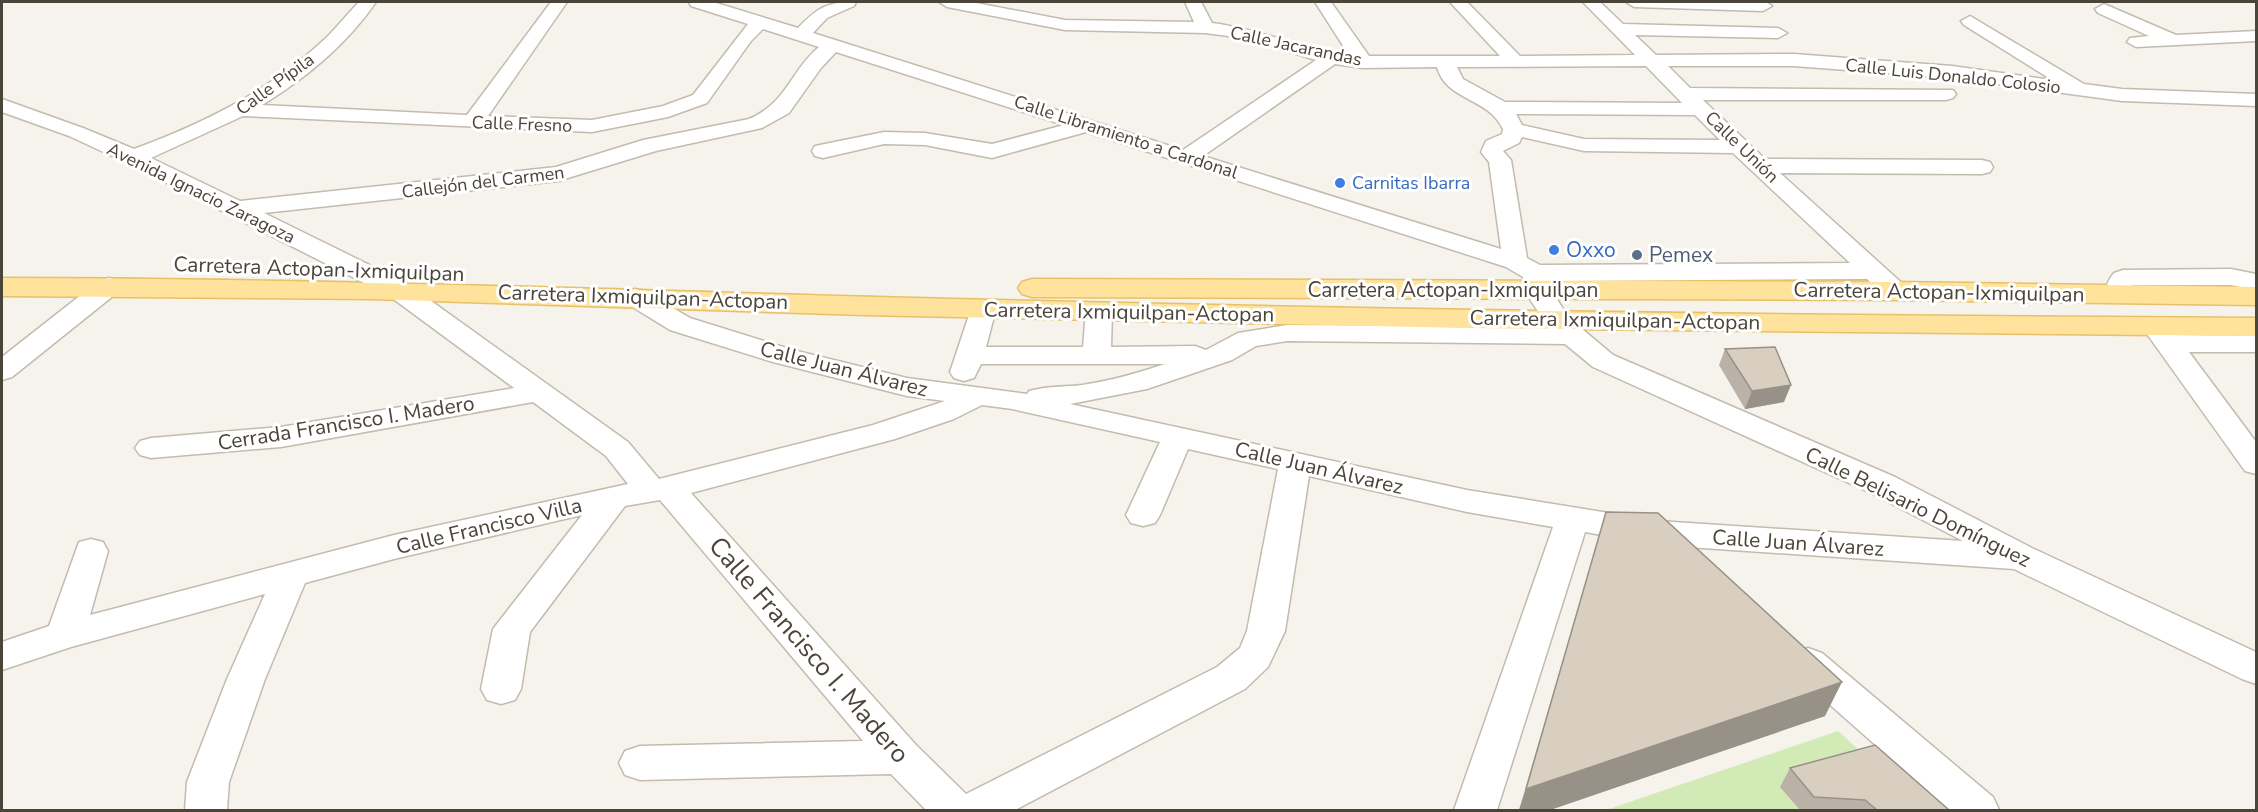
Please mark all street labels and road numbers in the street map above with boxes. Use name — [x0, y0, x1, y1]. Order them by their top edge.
street label: Calle Jacarandas — [1228, 20, 1364, 72]
street label: Calle Pípila — [231, 47, 319, 121]
street label: Calle Luis Donaldo Colosio — [1844, 53, 2062, 99]
street label: Calle Libramiento a Cardonal — [1011, 89, 1242, 185]
street label: Calle Unión — [1700, 106, 1784, 188]
street label: Calle Fresno — [471, 110, 573, 138]
street label: Avenida Ignacio Zaragoza — [103, 137, 299, 249]
street label: Callejón del Carmen — [400, 160, 566, 204]
street label: Carretera Actopan-Ixmiquilpan — [173, 250, 465, 288]
street label: Carretera Actopan-Ixmiquilpan — [1793, 275, 2085, 309]
street label: Carretera Actopan-Ixmiquilpan — [1307, 276, 1599, 304]
street label: Carretera Ixmiquilpan-Actopan — [497, 278, 789, 316]
street label: Carretera Ixmiquilpan-Actopan — [983, 295, 1275, 329]
street label: Carretera Ixmiquilpan-Actopan — [1469, 303, 1761, 337]
street label: Calle Juan Álvarez — [757, 335, 931, 403]
street label: Cerrada Francisco I. Madero — [216, 389, 476, 457]
street label: Calle Juan Álvarez — [1232, 435, 1406, 501]
street label: Calle Belisario Domínguez — [1800, 440, 2036, 574]
street label: Calle Francisco Villa — [393, 491, 585, 561]
street label: Calle Juan Álvarez — [1711, 523, 1885, 563]
street label: Calle Francisco I. Madero — [701, 529, 917, 771]

